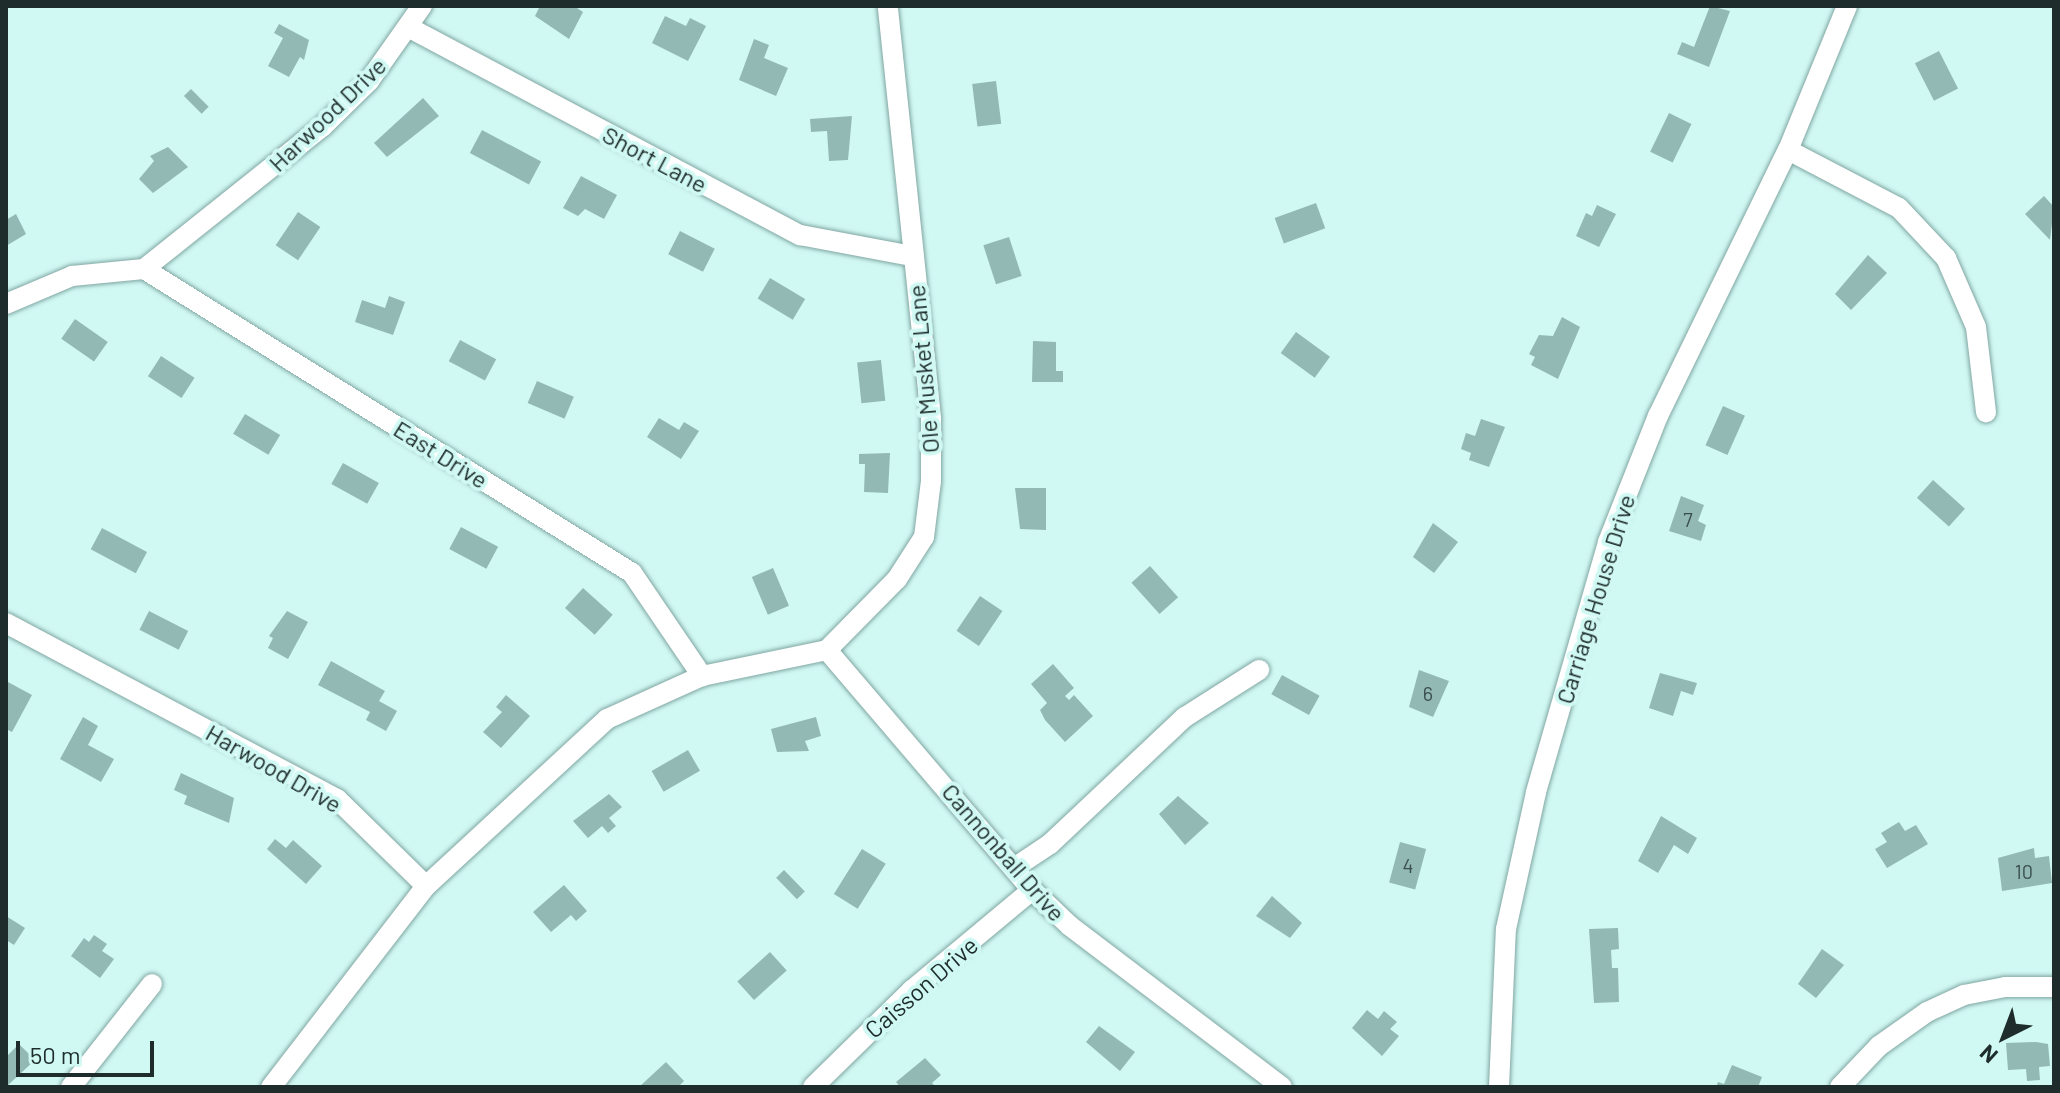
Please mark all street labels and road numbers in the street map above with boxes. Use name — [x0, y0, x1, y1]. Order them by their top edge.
street label: Harwood Drive — [262, 51, 392, 177]
street label: Short Lane — [598, 120, 712, 198]
street label: Ole Musket Lane — [901, 284, 945, 454]
street label: East Drive — [389, 414, 493, 494]
street label: Carriage House Drive — [1549, 491, 1641, 707]
street label: Harwood Drive — [201, 718, 347, 818]
street label: Cannonball Drive — [936, 777, 1072, 927]
street label: Caisson Drive — [859, 930, 983, 1044]

